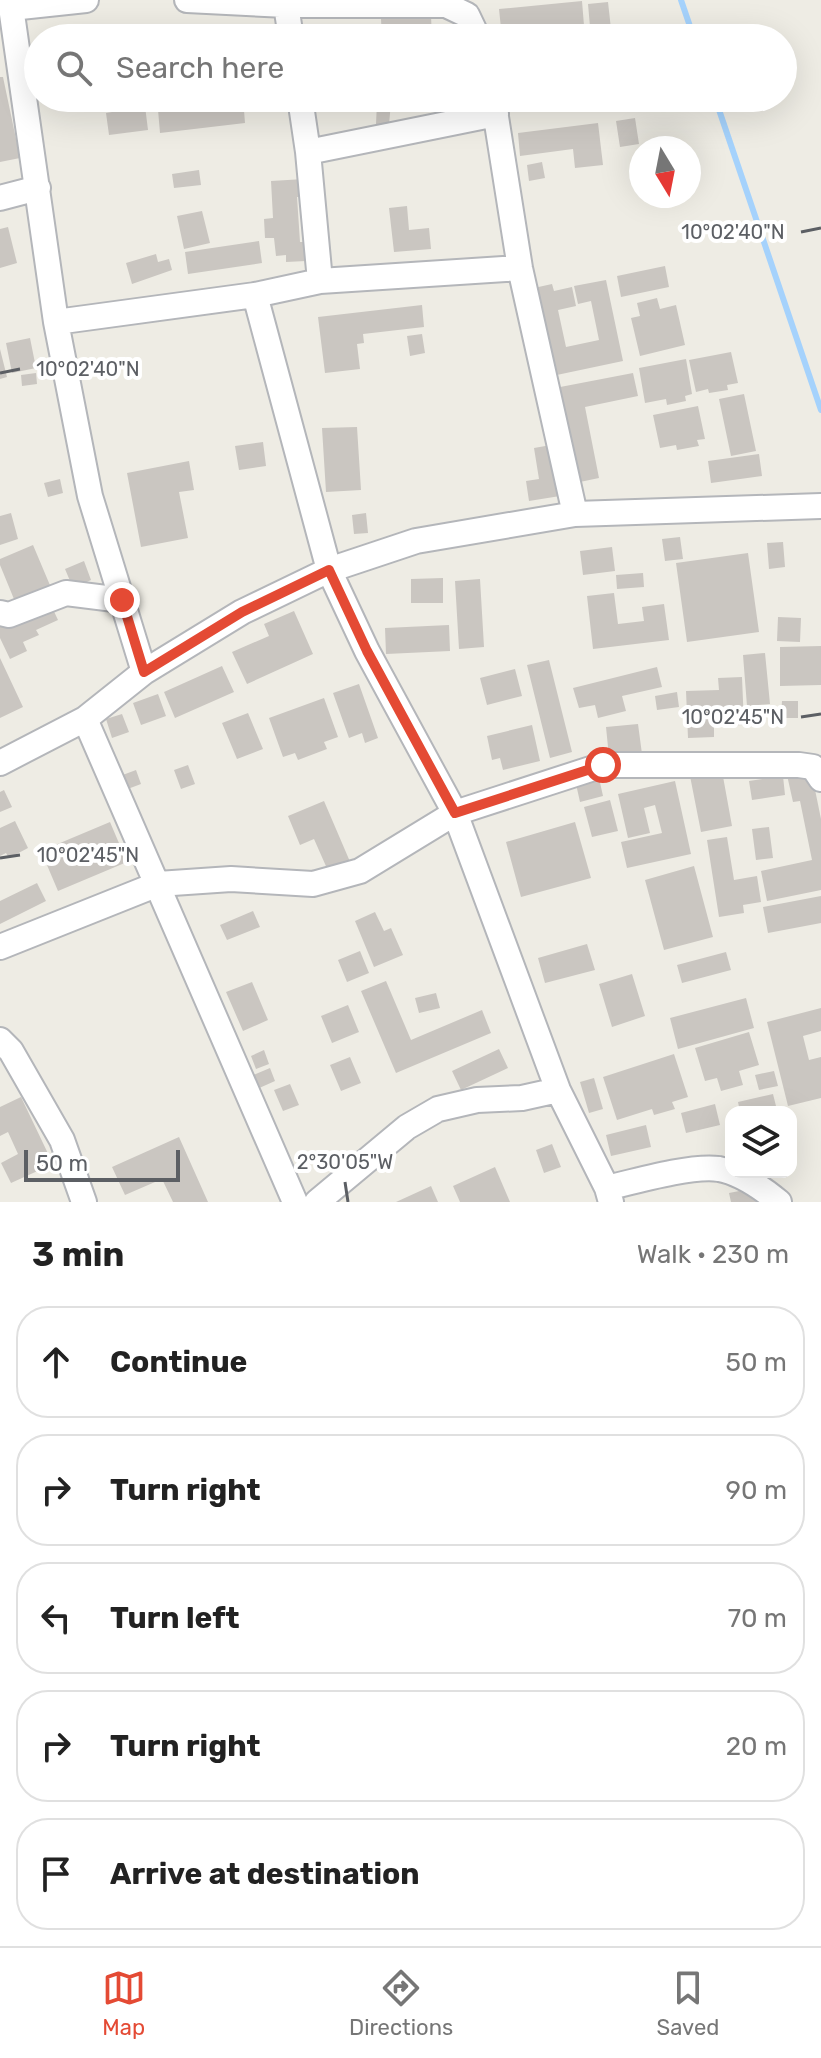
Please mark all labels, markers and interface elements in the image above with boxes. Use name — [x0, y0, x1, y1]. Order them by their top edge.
search box — [24, 24, 797, 112]
icon: search — [52, 46, 96, 90]
text: Search here — [116, 50, 284, 86]
north arrow — [629, 136, 701, 208]
text: 10°02'40"N — [681, 220, 785, 244]
text: 10°02'40"N — [36, 357, 140, 381]
route end — [104, 582, 140, 618]
text: 10°02'45"N — [682, 705, 784, 729]
route start — [585, 747, 621, 783]
text: 10°02'45"N — [37, 843, 139, 867]
map controls — [725, 1106, 797, 1178]
button: layers — [725, 1106, 797, 1178]
scale bar — [24, 1146, 180, 1182]
text: 50 m — [36, 1150, 88, 1177]
text: 2°30'05"W — [297, 1150, 393, 1174]
text: 3 min — [32, 1234, 124, 1275]
text: Walk · 230 m — [637, 1239, 789, 1270]
icon: ahead — [34, 1340, 78, 1384]
text: Continue — [110, 1344, 247, 1380]
text: 50 m — [726, 1347, 787, 1378]
icon: right — [34, 1468, 78, 1512]
text: Turn right — [110, 1472, 261, 1508]
text: 90 m — [726, 1475, 787, 1506]
icon: left — [34, 1596, 78, 1640]
text: Turn left — [110, 1600, 240, 1636]
text: 70 m — [728, 1603, 787, 1634]
icon: right — [34, 1724, 78, 1768]
text: Turn right — [110, 1728, 261, 1764]
text: 20 m — [726, 1731, 787, 1762]
icon: arrive — [34, 1852, 78, 1896]
text: Arrive at destination — [110, 1856, 420, 1892]
tab: Map — [102, 1966, 146, 2041]
tab: Directions — [349, 1966, 453, 2041]
tab: Saved — [657, 1966, 719, 2041]

